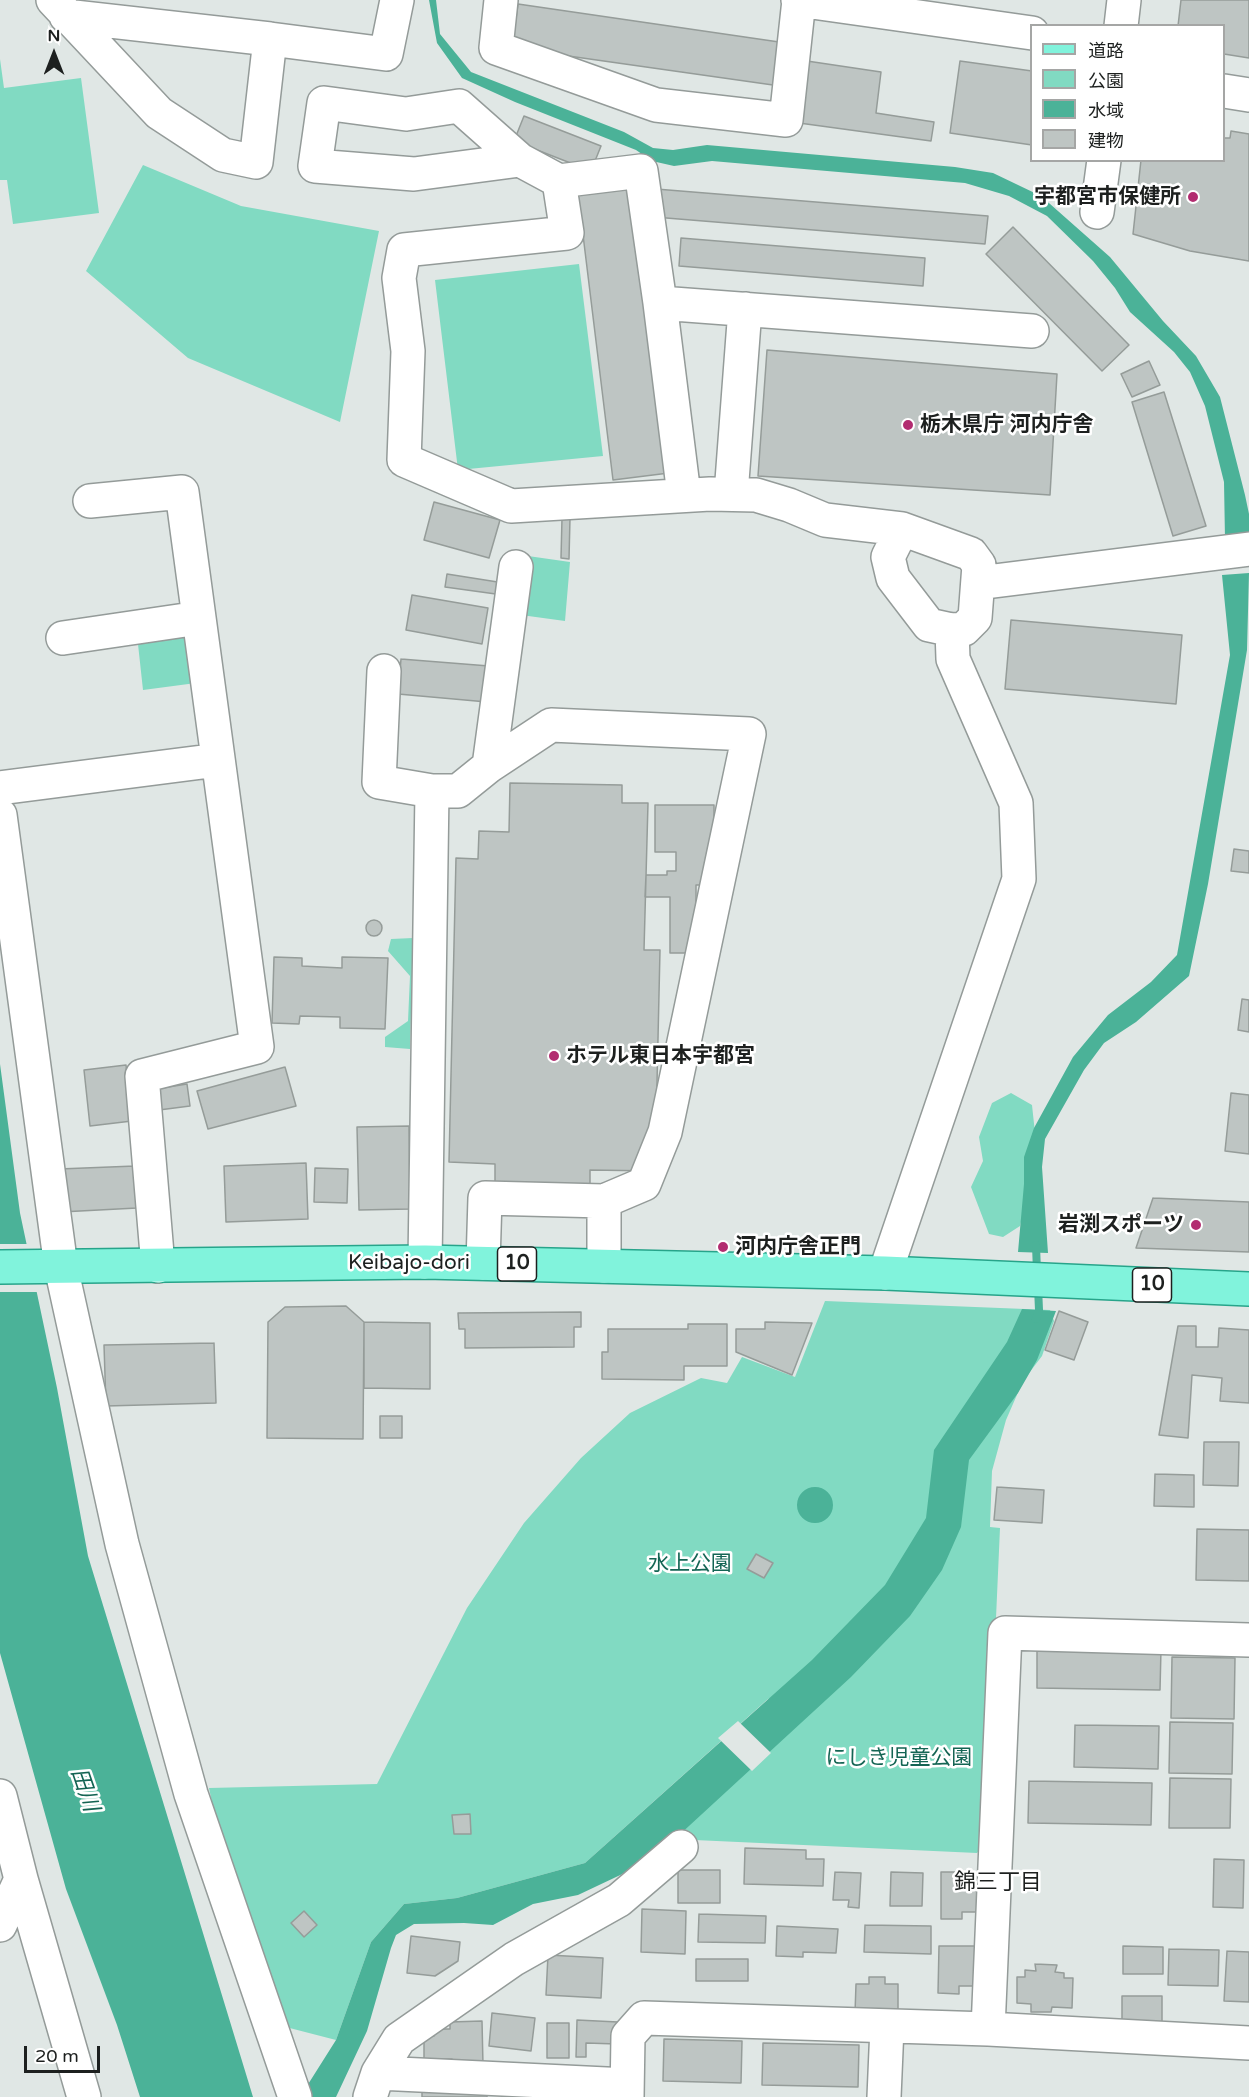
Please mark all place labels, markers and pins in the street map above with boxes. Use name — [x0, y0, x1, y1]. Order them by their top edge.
place label: 宇都宮市保健所 — [1034, 184, 1181, 210]
marker: 宇都宮市保健所 — [1186, 190, 1200, 204]
place label: 栃木県庁 河内庁舎 — [920, 412, 1093, 438]
marker: 栃木県庁 河内庁舎 — [901, 418, 915, 432]
place label: ホテル東日本宇都宮 — [566, 1043, 755, 1069]
marker: ホテル東日本宇都宮 — [547, 1049, 561, 1063]
place label: 岩渕スポーツ — [1058, 1212, 1184, 1238]
marker: 岩渕スポーツ — [1189, 1218, 1203, 1232]
place label: 河内庁舎正門 — [735, 1234, 861, 1260]
marker: 河内庁舎正門 — [716, 1240, 730, 1254]

